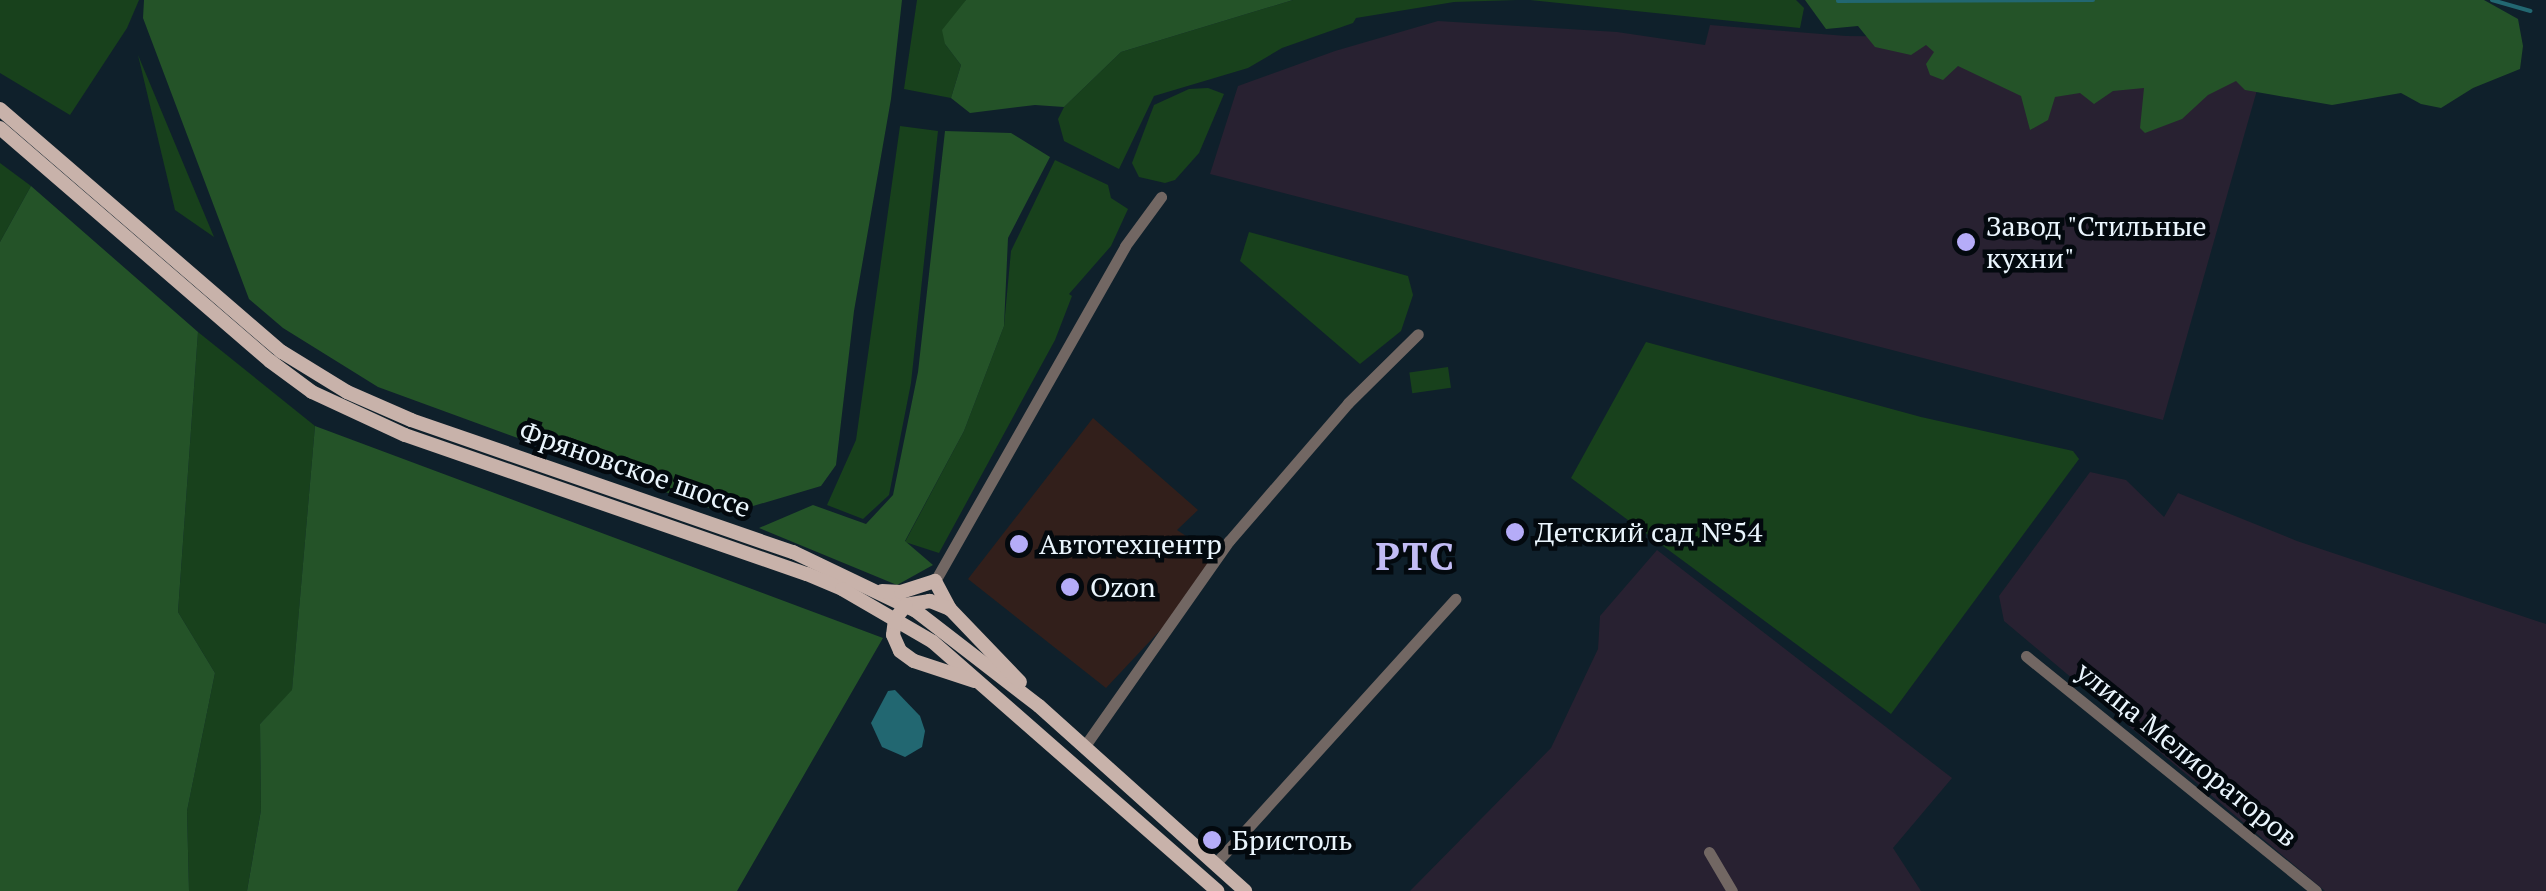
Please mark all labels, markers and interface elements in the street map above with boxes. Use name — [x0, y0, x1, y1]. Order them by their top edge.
place label: Завод "Стильные кухни" — [1986, 209, 2208, 275]
marker: Завод "Стильные кухни" — [1955, 231, 1977, 253]
street label: Фряновское шоссе — [515, 414, 755, 524]
place label: Детский сад №54 — [1535, 515, 1762, 549]
marker: Детский сад №54 — [1504, 521, 1526, 543]
place label: Автотехцентр — [1039, 527, 1222, 561]
marker: Автотехцентр — [1008, 533, 1030, 555]
district label: РТС — [1375, 534, 1457, 580]
place label: Ozon — [1090, 570, 1156, 604]
marker: Ozon — [1059, 576, 1081, 598]
street label: улица Мелиораторов — [2070, 654, 2304, 854]
place label: Бристоль — [1232, 823, 1352, 857]
marker: Бристоль — [1201, 829, 1223, 851]

